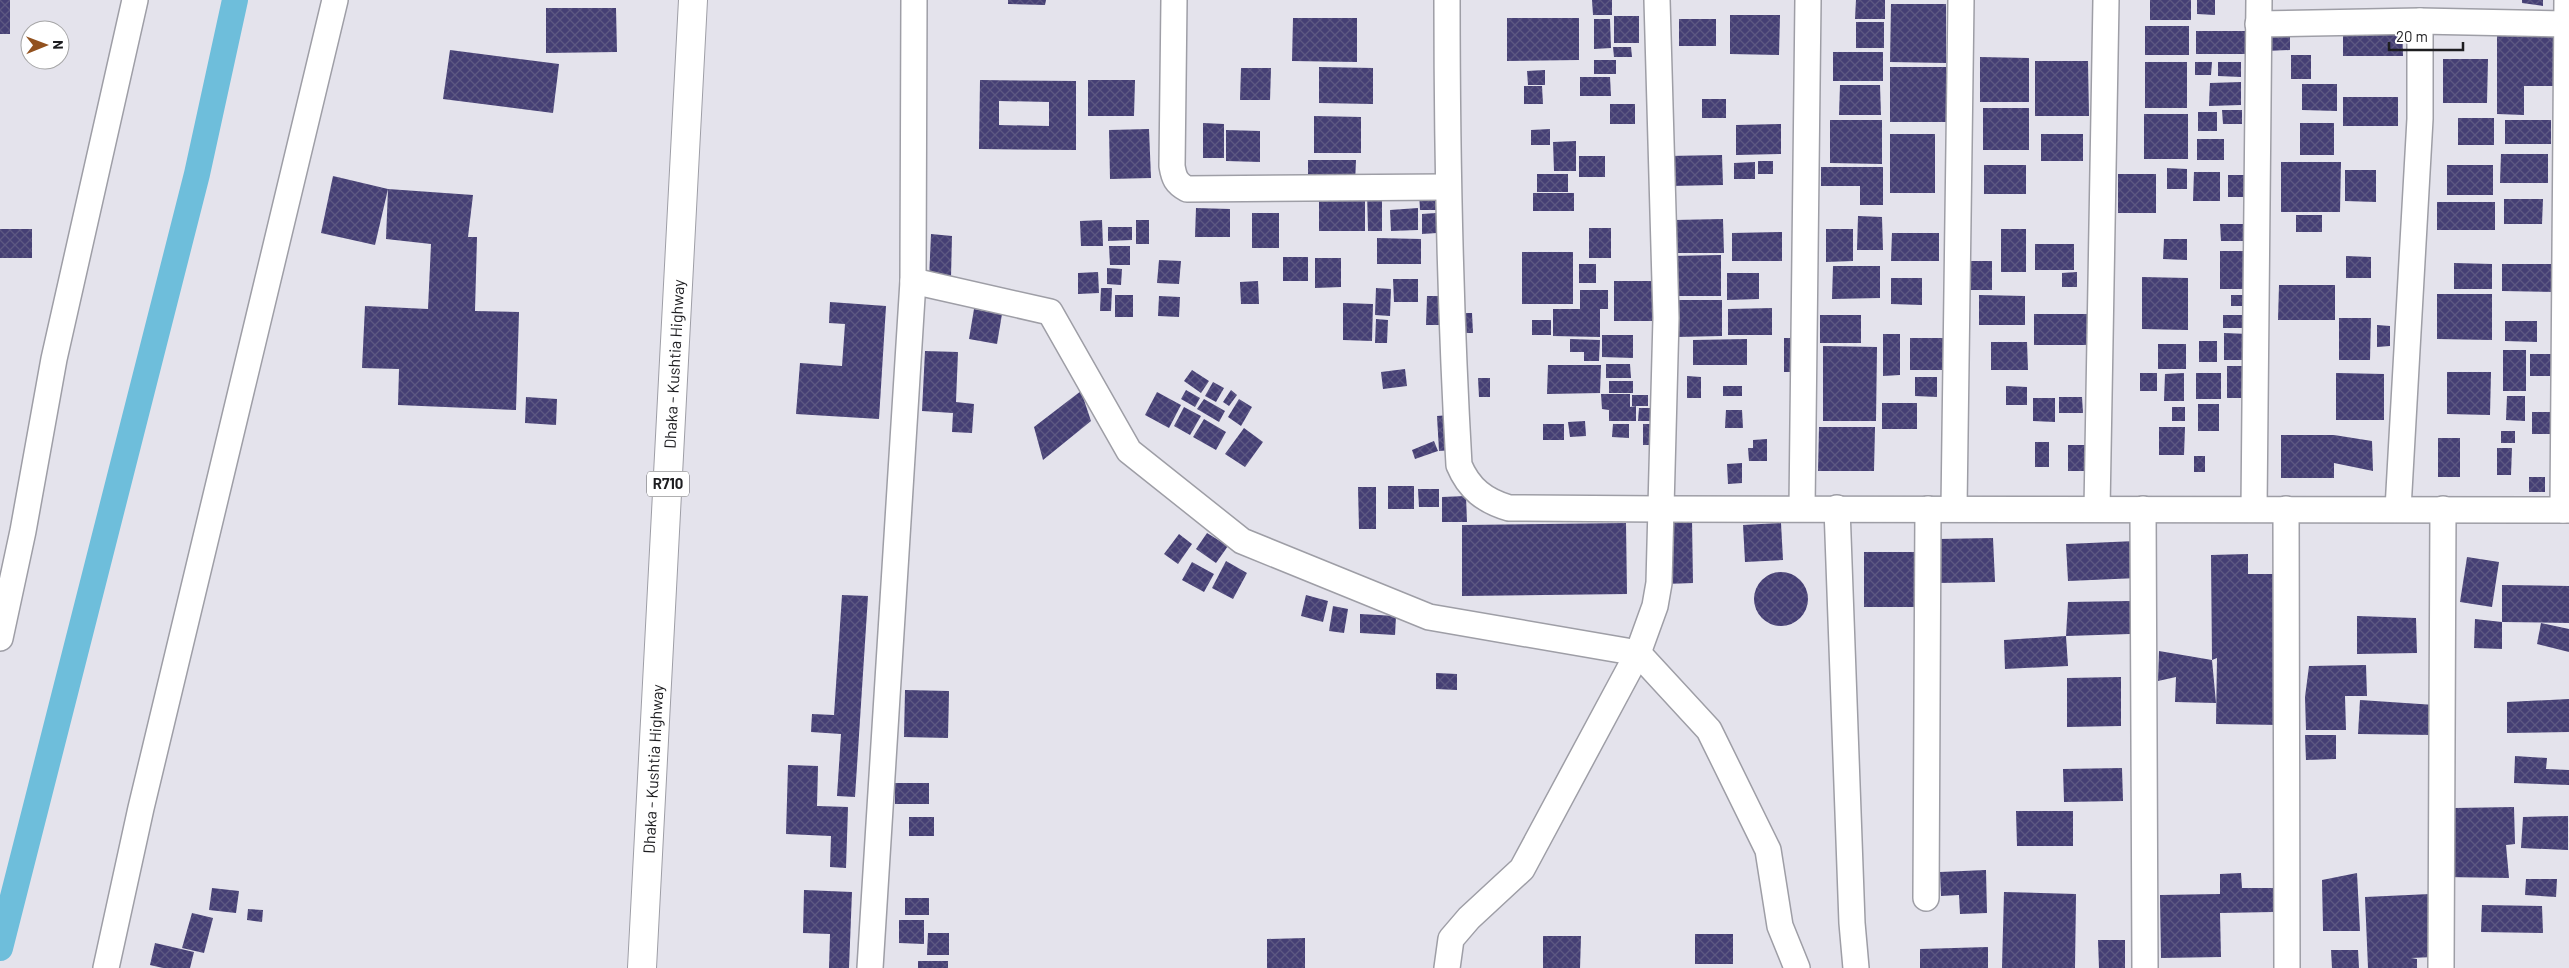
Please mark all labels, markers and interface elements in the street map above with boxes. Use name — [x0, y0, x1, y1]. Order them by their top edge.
north arrow — [20, 20, 70, 70]
scale bar — [2389, 20, 2463, 52]
text: 20 m — [2396, 27, 2428, 45]
text: N — [50, 40, 67, 50]
street label: Dhaka - Kushtia Highway — [660, 278, 687, 449]
road number: R710 — [647, 472, 689, 496]
street label: Dhaka - Kushtia Highway — [639, 683, 666, 854]

